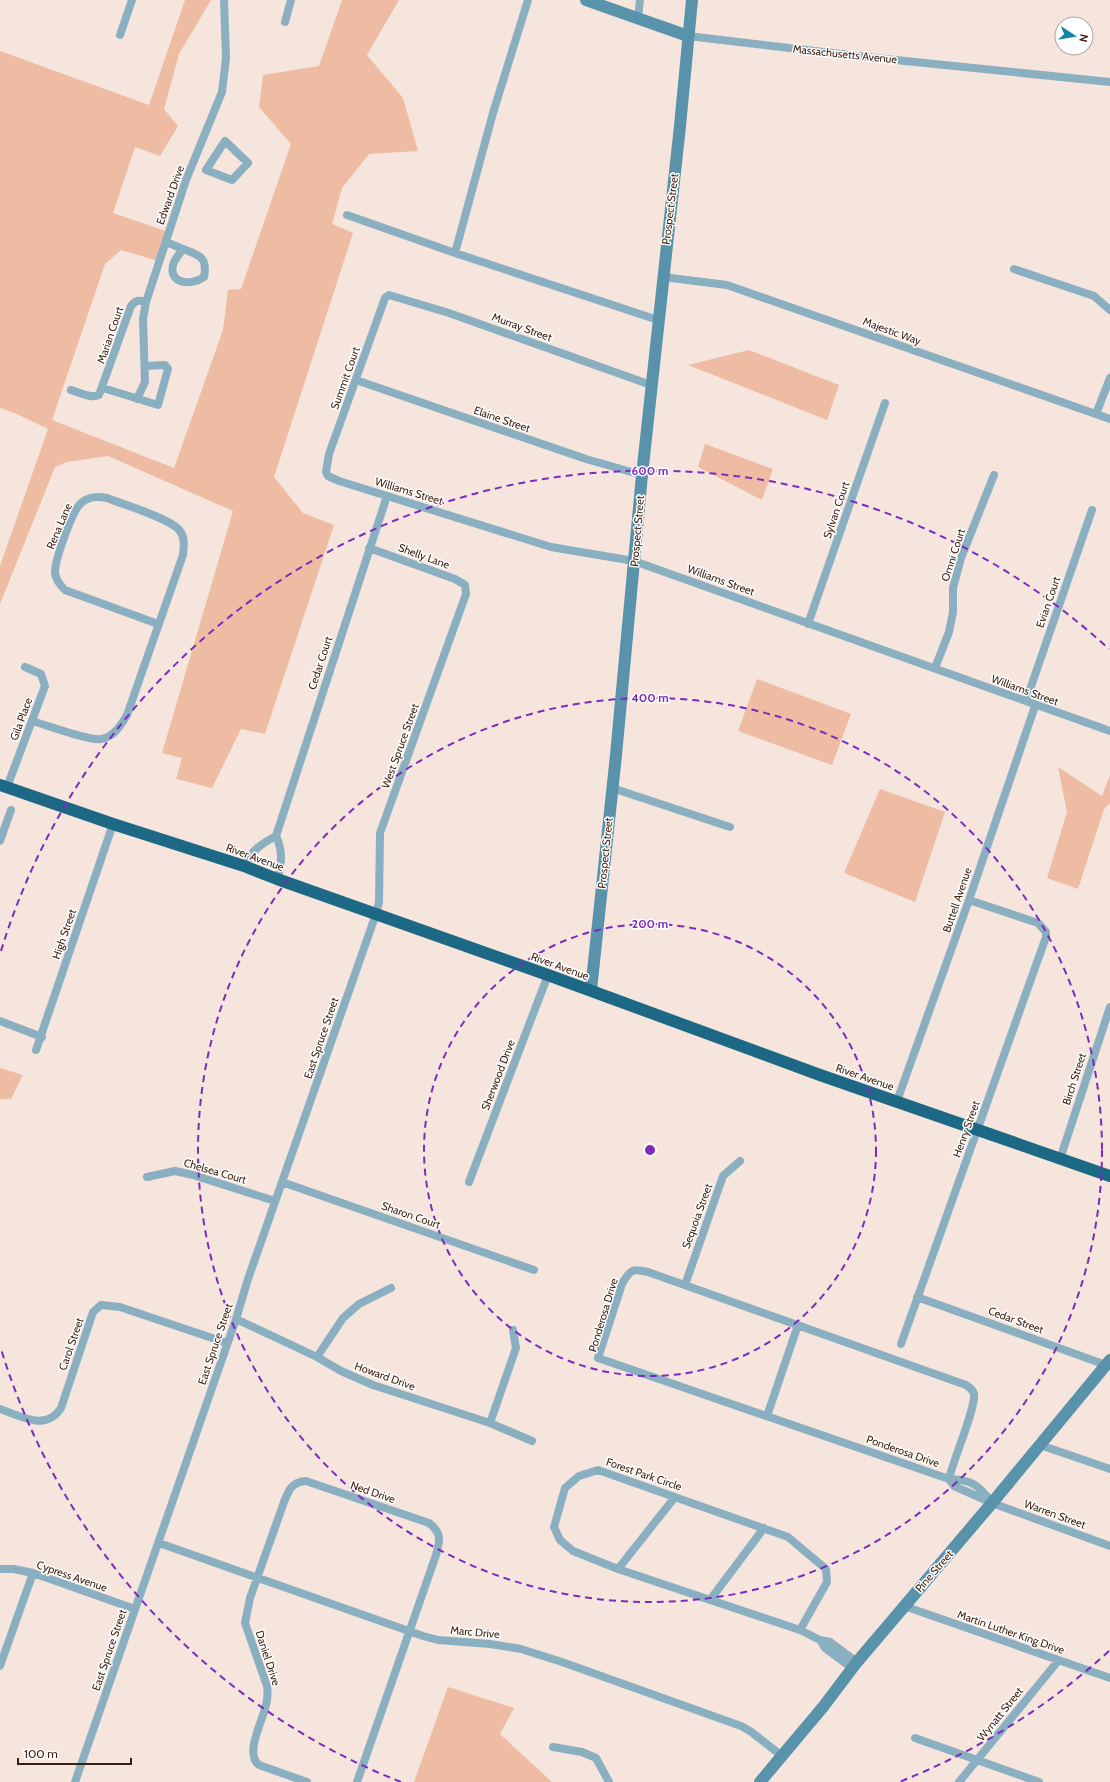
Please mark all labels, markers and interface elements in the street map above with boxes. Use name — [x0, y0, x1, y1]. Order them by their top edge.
north arrow — [1054, 16, 1094, 56]
text: N — [1076, 33, 1091, 43]
street label: Massachusetts Avenue — [792, 42, 898, 66]
street label: Edward Drive — [153, 163, 187, 226]
street label: Prospect Street — [659, 172, 681, 245]
street label: Marian Court — [94, 304, 126, 365]
street label: Murray Street — [490, 310, 554, 344]
street label: Majestic Way — [861, 314, 923, 348]
street label: Summit Court — [327, 345, 363, 411]
street label: Elaine Street — [472, 403, 532, 435]
text: 600 m — [632, 463, 668, 478]
street label: Williams Street — [373, 474, 445, 508]
street label: Sylvan Court — [820, 479, 852, 540]
street label: Prospect Street — [627, 495, 647, 567]
street label: Rena Lane — [43, 501, 75, 551]
street label: Omni Court — [938, 527, 968, 583]
street label: Shelly Lane — [396, 540, 452, 572]
street label: Williams Street — [686, 561, 757, 599]
street label: Evian Court — [1033, 574, 1063, 629]
street label: Cedar Court — [305, 634, 335, 691]
street label: Williams Street — [990, 671, 1061, 709]
text: 400 m — [631, 690, 669, 705]
street label: Gila Place — [7, 695, 35, 742]
street label: West Spruce Street — [378, 701, 422, 790]
street label: Prospect Street — [594, 817, 616, 889]
street label: River Avenue — [224, 840, 286, 874]
street label: Buttell Avenue — [939, 865, 975, 934]
street label: High Street — [49, 907, 79, 961]
text: 200 m — [632, 916, 668, 931]
street label: River Avenue — [529, 949, 591, 983]
street label: East Spruce Street — [301, 995, 342, 1081]
street label: Sherwood Drive — [478, 1037, 518, 1112]
street label: Birch Street — [1059, 1051, 1089, 1107]
street label: River Avenue — [834, 1061, 896, 1094]
street label: Henry Street — [949, 1099, 983, 1159]
centre of rings — [643, 1143, 657, 1157]
street label: Chelsea Court — [182, 1155, 248, 1187]
street label: Sequoia Street — [679, 1181, 715, 1251]
street label: Sharon Court — [380, 1198, 442, 1232]
street label: Ponderosa Drive — [585, 1276, 621, 1354]
street label: East Spruce Street — [195, 1301, 236, 1387]
street label: Cedar Street — [986, 1304, 1046, 1337]
street label: Carol Street — [55, 1316, 87, 1372]
street label: Howard Drive — [353, 1359, 418, 1394]
street label: Ponderosa Drive — [865, 1432, 942, 1470]
street label: Forest Park Circle — [604, 1454, 684, 1494]
street label: Ned Drive — [349, 1478, 398, 1506]
street label: Warren Street — [1022, 1496, 1088, 1532]
street label: Pine Street — [912, 1547, 956, 1595]
street label: Cypress Avenue — [35, 1557, 110, 1595]
street label: East Spruce Street — [89, 1607, 130, 1693]
street label: Martin Luther King Drive — [956, 1607, 1067, 1657]
street label: Marc Drive — [450, 1623, 501, 1641]
street label: Daniel Drive — [253, 1629, 284, 1688]
street label: Wynatt Street — [974, 1684, 1026, 1744]
scale bar — [18, 1740, 131, 1766]
text: 100 m — [24, 1746, 58, 1761]

